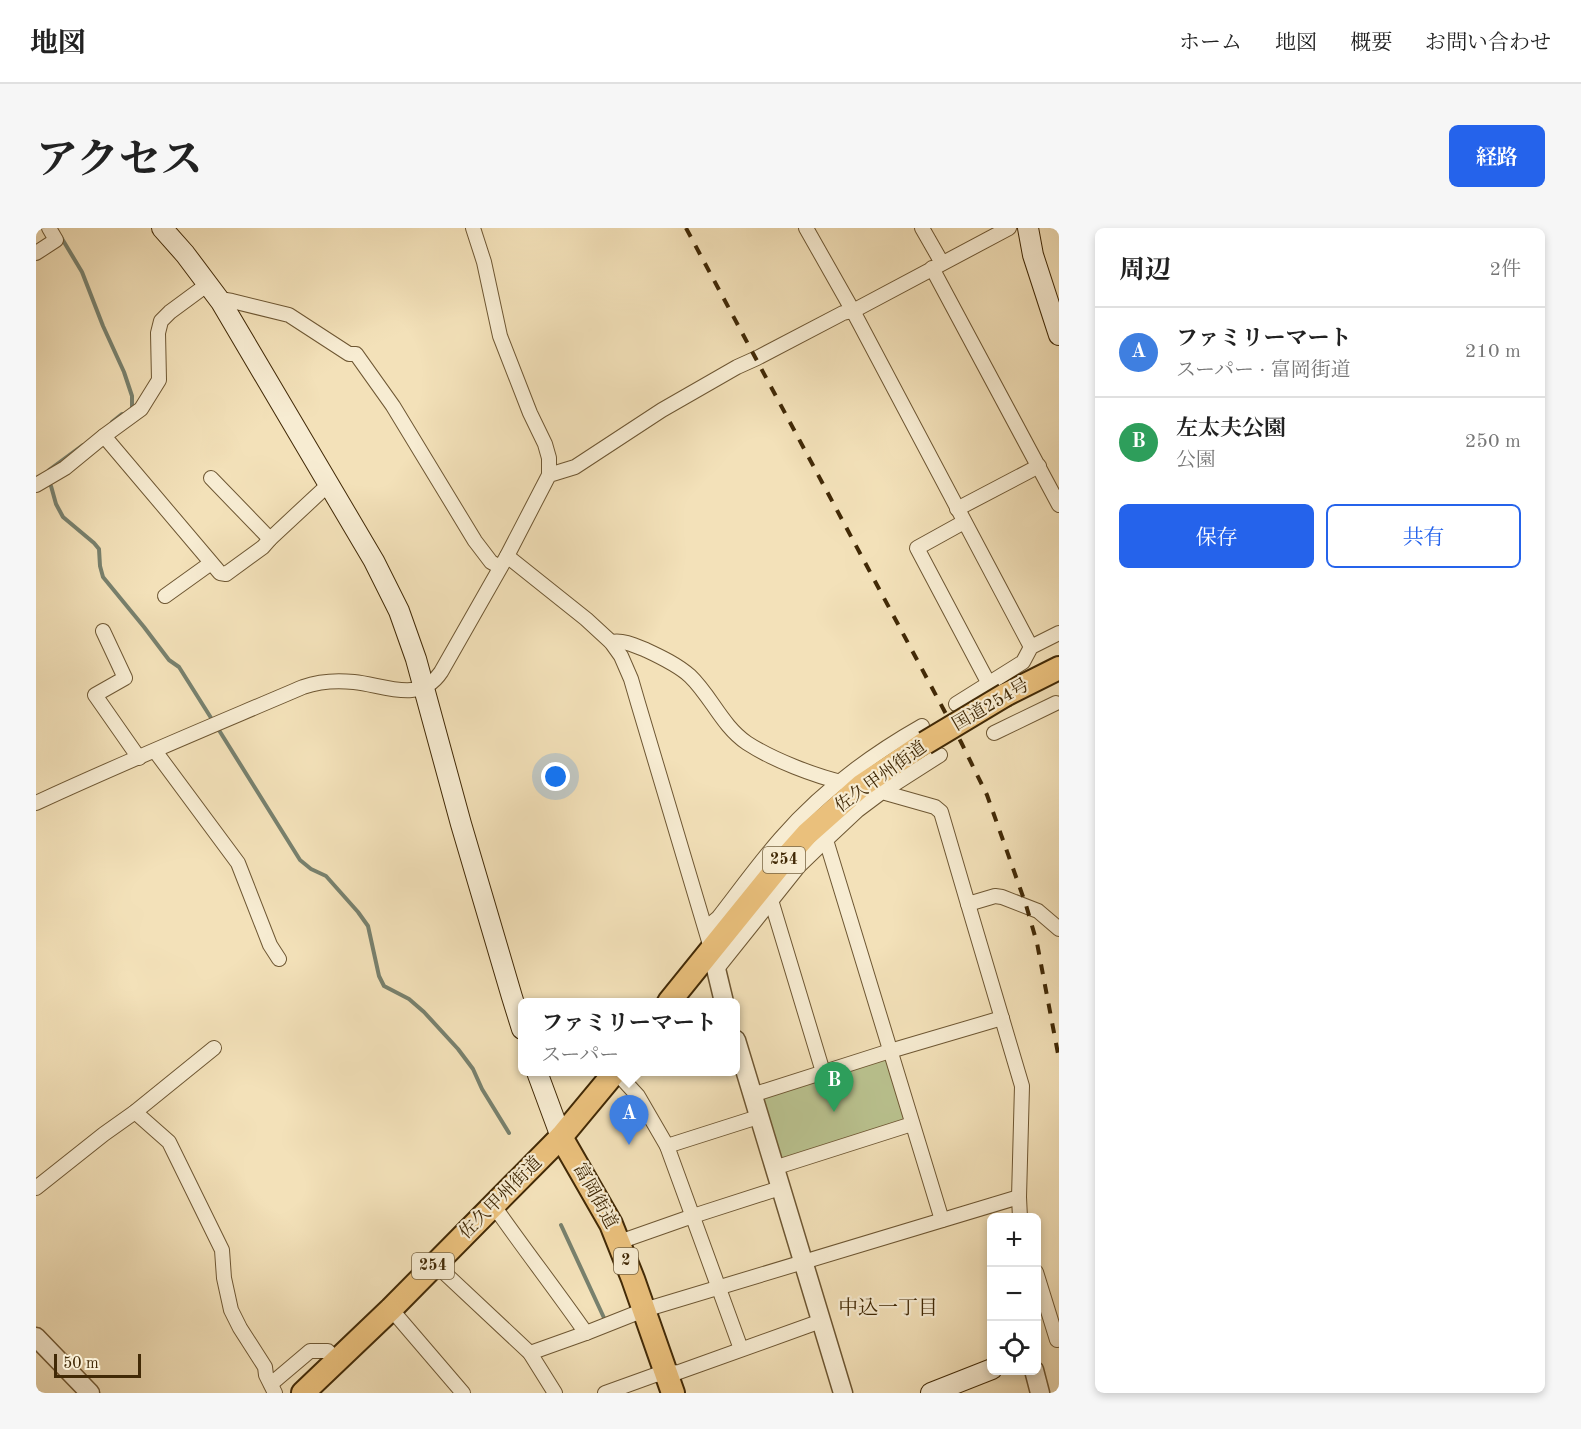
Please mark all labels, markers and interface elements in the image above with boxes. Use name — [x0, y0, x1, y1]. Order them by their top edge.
text: 地図 — [30, 31, 86, 59]
text: ホーム — [1179, 33, 1242, 54]
text: 地図 — [1275, 33, 1317, 54]
text: 概要 — [1350, 33, 1392, 54]
text: お問い合わせ — [1425, 33, 1551, 54]
button: 経路 — [1449, 125, 1545, 187]
text: アクセス — [36, 141, 203, 183]
text: 周辺 — [1119, 258, 1171, 284]
text: 2件 — [1489, 260, 1521, 280]
text: ファミリーマート — [1176, 328, 1352, 350]
text: A — [1131, 342, 1146, 362]
text: 210 m — [1465, 342, 1521, 362]
text: スーパー · 富岡街道 — [1176, 361, 1351, 381]
text: 左太夫公園 — [1176, 418, 1286, 440]
text: B — [1131, 432, 1146, 452]
text: 250 m — [1465, 432, 1521, 452]
text: 公園 — [1176, 451, 1216, 471]
button: 保存 — [1119, 504, 1314, 568]
button: 共有 — [1326, 504, 1521, 568]
street label: 国道254号 — [949, 674, 1032, 734]
street label: 佐久甲州街道 — [831, 736, 930, 816]
your location — [541, 762, 570, 791]
road number: 254 — [763, 847, 805, 873]
popup — [518, 998, 740, 1076]
text: ファミリーマート — [541, 1013, 717, 1035]
text: スーパー — [541, 1046, 619, 1066]
pin: B — [814, 1062, 854, 1112]
pin: A — [610, 1096, 648, 1145]
street label: 佐久甲州街道 — [455, 1152, 546, 1243]
street label: 富岡街道 — [570, 1159, 622, 1232]
map controls — [987, 1213, 1041, 1375]
button: + — [987, 1213, 1041, 1267]
road number: 2 — [614, 1248, 638, 1274]
road number: 254 — [412, 1253, 454, 1279]
button: − — [987, 1267, 1041, 1321]
district label: 中込一丁目 — [838, 1297, 938, 1319]
button: locate — [987, 1321, 1041, 1375]
scale bar — [54, 1351, 141, 1378]
text: 50 m — [63, 1356, 99, 1372]

